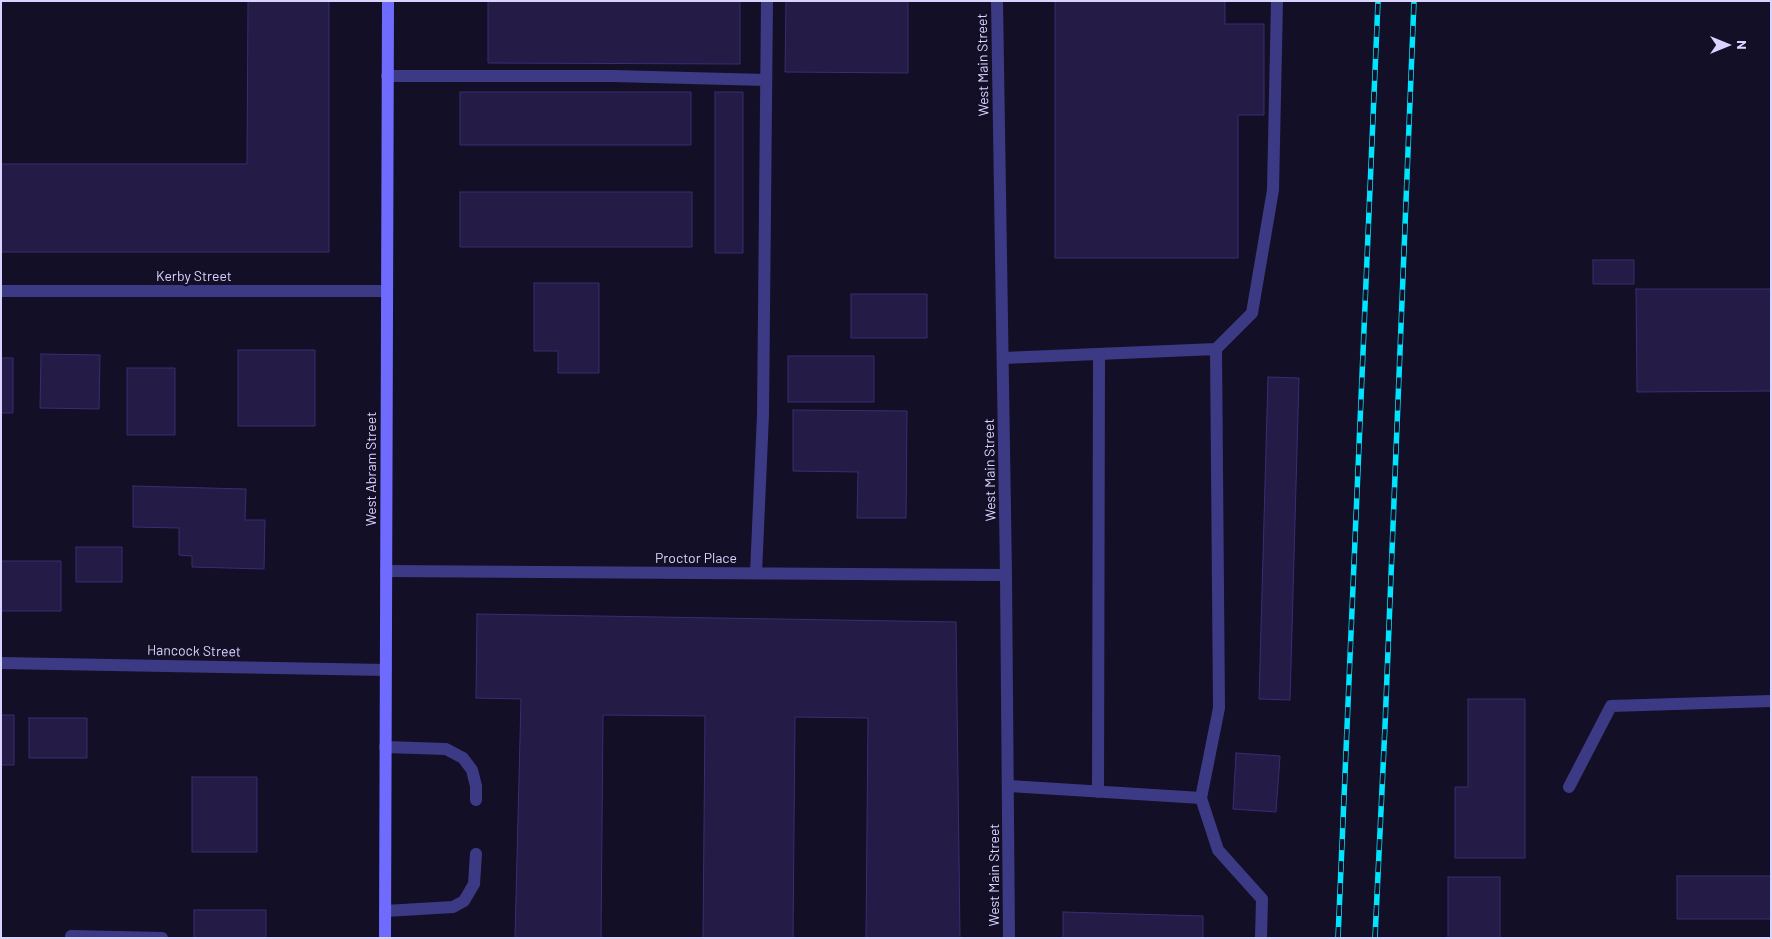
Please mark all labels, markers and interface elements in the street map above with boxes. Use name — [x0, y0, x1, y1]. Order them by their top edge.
street label: West Main Street — [974, 13, 992, 117]
north arrow — [1702, 20, 1752, 70]
text: N — [1734, 40, 1751, 50]
street label: Kerby Street — [156, 268, 232, 284]
street label: West Abram Street — [363, 412, 379, 526]
street label: West Main Street — [981, 418, 999, 522]
street label: Proctor Place — [655, 550, 737, 566]
street label: Hancock Street — [147, 642, 241, 660]
street label: West Main Street — [986, 824, 1002, 926]

